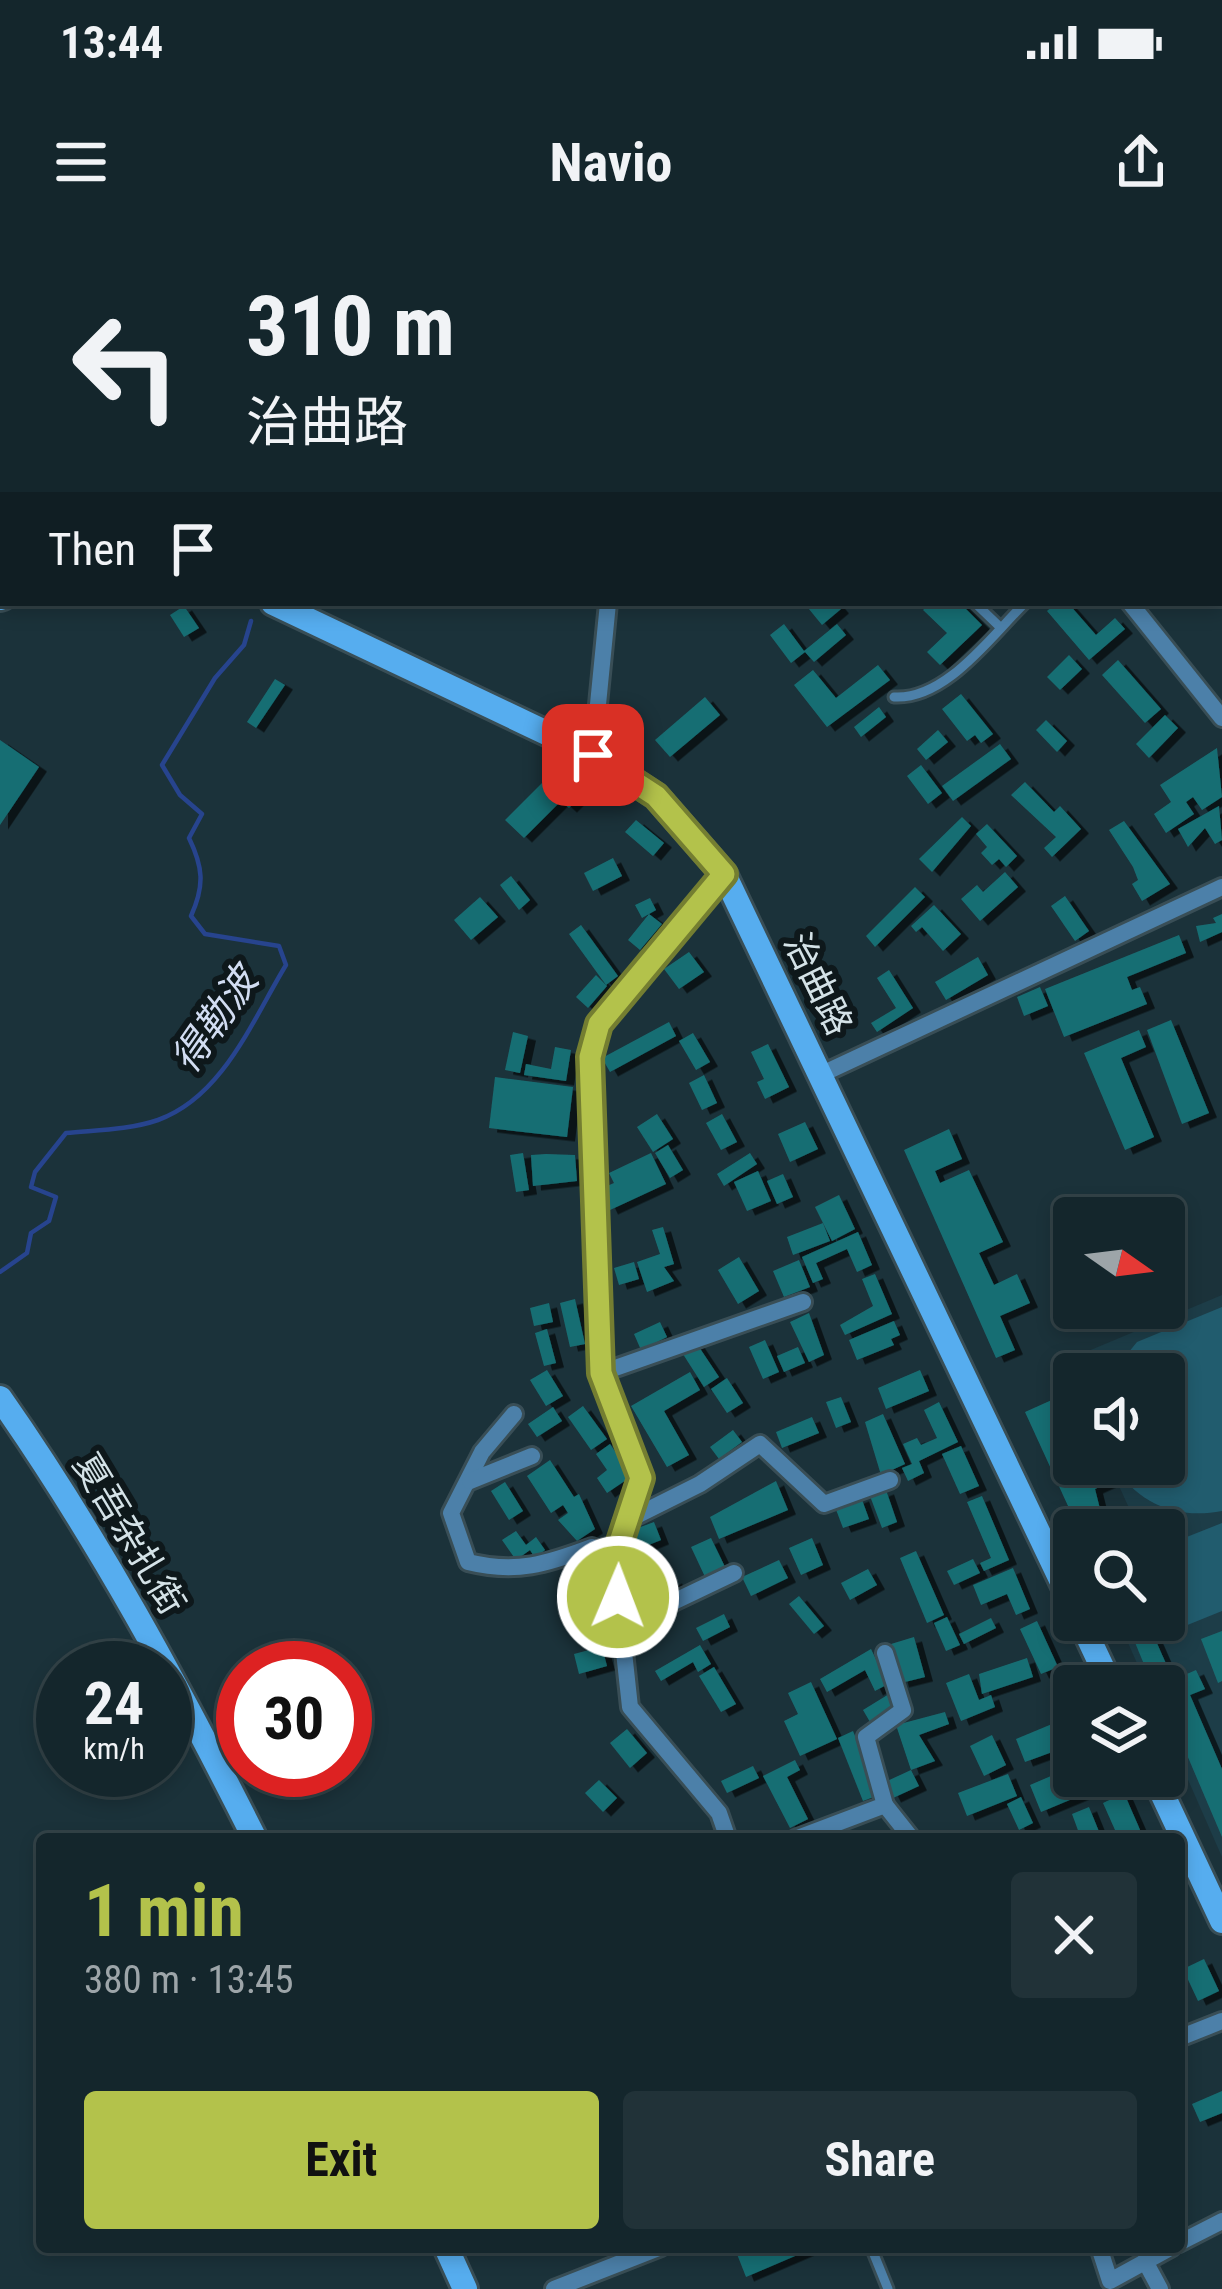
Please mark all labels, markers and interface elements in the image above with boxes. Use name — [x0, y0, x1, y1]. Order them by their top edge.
text: 13:44 — [60, 16, 163, 69]
icon: menu — [48, 129, 114, 195]
icon: share — [1108, 129, 1174, 195]
text: Navio — [550, 131, 672, 194]
text: 310 m — [246, 277, 455, 376]
icon: left — [48, 288, 204, 444]
text: 治曲路 — [246, 391, 408, 454]
icon: arrive — [160, 516, 226, 582]
text: Then — [48, 523, 136, 576]
pin — [542, 704, 644, 806]
icon: arrive — [560, 722, 626, 788]
street label: 治曲路 — [775, 926, 861, 1042]
water label: 得勒波 — [163, 955, 270, 1081]
north arrow — [1053, 1197, 1185, 1329]
map controls — [1053, 1197, 1185, 1797]
button: sound — [1053, 1353, 1185, 1485]
street label: 夏吾杂扎街 — [65, 1446, 193, 1622]
button: search — [1053, 1509, 1185, 1641]
position arrow — [555, 1534, 681, 1660]
speed limit sign: 30 — [216, 1641, 372, 1797]
button: layers — [1053, 1665, 1185, 1797]
text: 24 — [84, 1668, 144, 1739]
text: km/h — [83, 1731, 145, 1766]
text: 1 min — [84, 1869, 244, 1954]
button: close — [1011, 1872, 1137, 1998]
text: 380 m · 13:45 — [84, 1957, 294, 2003]
button: Exit — [84, 2091, 599, 2229]
button: Share — [623, 2091, 1137, 2229]

